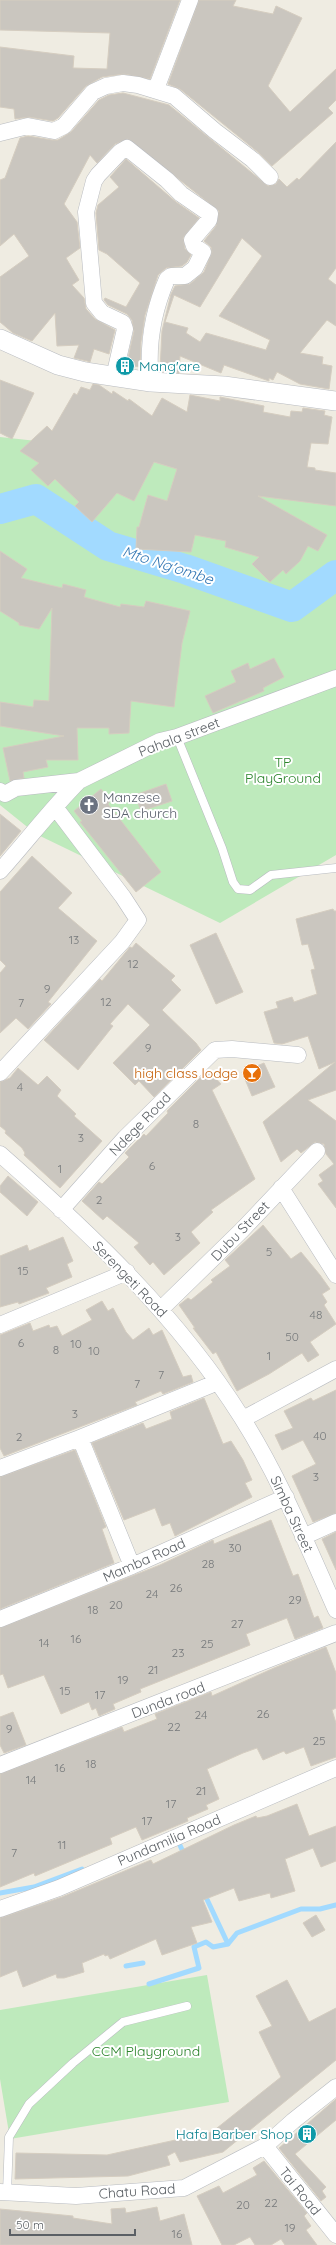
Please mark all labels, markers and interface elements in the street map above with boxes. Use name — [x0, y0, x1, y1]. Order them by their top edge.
building icon: Mang'are — [114, 355, 136, 377]
place label: Mang'are — [139, 357, 200, 375]
water label: Mto Ng'ombe — [120, 541, 216, 589]
street label: Pahala street — [136, 713, 222, 761]
park label: TP PlayGround — [245, 753, 321, 787]
place label: Manzese SDA church — [103, 788, 177, 822]
church icon: Manzese SDA church — [78, 794, 100, 816]
house number: 13 — [69, 932, 79, 947]
house number: 12 — [127, 956, 139, 971]
house number: 9 — [44, 981, 51, 996]
house number: 12 — [100, 994, 112, 1009]
house number: 7 — [18, 995, 24, 1010]
house number: 9 — [145, 1040, 152, 1055]
bar icon: high class lodge — [241, 1062, 263, 1084]
place label: high class lodge — [134, 1064, 238, 1082]
house number: 4 — [17, 1079, 23, 1094]
street label: Ndege Road — [105, 1088, 175, 1160]
house number: 8 — [193, 1116, 199, 1131]
house number: 3 — [78, 1130, 84, 1145]
house number: 6 — [149, 1158, 156, 1173]
house number: 1 — [58, 1161, 62, 1176]
house number: 2 — [96, 1192, 103, 1207]
street label: Dubu Street — [207, 1197, 273, 1265]
house number: 3 — [175, 1229, 181, 1244]
street label: Serengeti Road — [89, 1237, 171, 1321]
house number: 5 — [266, 1244, 272, 1259]
house number: 15 — [18, 1263, 28, 1278]
house number: 48 — [310, 1307, 322, 1322]
house number: 50 — [285, 1329, 299, 1344]
house number: 6 — [18, 1335, 25, 1350]
house number: 10 — [70, 1336, 82, 1351]
house number: 8 — [53, 1342, 59, 1357]
house number: 10 — [88, 1343, 100, 1358]
house number: 1 — [267, 1348, 271, 1363]
house number: 7 — [158, 1367, 164, 1382]
house number: 7 — [134, 1376, 140, 1391]
house number: 3 — [72, 1406, 78, 1421]
house number: 40 — [313, 1428, 327, 1443]
house number: 2 — [16, 1429, 23, 1444]
house number: 3 — [313, 1469, 319, 1484]
street label: Simba Street — [266, 1473, 318, 1556]
street label: Mamba Road — [100, 1534, 188, 1586]
house number: 30 — [228, 1540, 242, 1555]
house number: 28 — [201, 1556, 215, 1571]
house number: 26 — [169, 1580, 183, 1595]
house number: 24 — [146, 1586, 158, 1601]
house number: 29 — [288, 1592, 302, 1607]
house number: 20 — [109, 1597, 123, 1612]
house number: 18 — [88, 1602, 98, 1617]
house number: 27 — [231, 1616, 243, 1631]
house number: 16 — [71, 1631, 82, 1646]
house number: 14 — [39, 1635, 49, 1650]
house number: 25 — [200, 1636, 214, 1651]
house number: 23 — [172, 1645, 184, 1660]
house number: 21 — [147, 1662, 159, 1677]
house number: 19 — [117, 1672, 129, 1687]
street label: Dunda road — [129, 1678, 207, 1722]
house number: 15 — [60, 1683, 70, 1698]
house number: 17 — [95, 1687, 105, 1702]
house number: 26 — [256, 1706, 270, 1721]
house number: 24 — [195, 1707, 207, 1722]
house number: 22 — [167, 1719, 181, 1734]
house number: 9 — [6, 1721, 13, 1736]
house number: 25 — [312, 1733, 326, 1748]
house number: 18 — [86, 1756, 96, 1771]
house number: 16 — [55, 1760, 66, 1775]
house number: 14 — [26, 1772, 36, 1787]
house number: 21 — [195, 1783, 207, 1798]
house number: 17 — [166, 1796, 176, 1811]
street label: Pundamilia Road — [115, 1810, 223, 1870]
house number: 17 — [142, 1813, 152, 1828]
house number: 11 — [58, 1837, 66, 1852]
house number: 7 — [11, 1845, 17, 1860]
park label: CCM Playground — [92, 2042, 200, 2060]
building icon: Hafa Barber Shop — [296, 2123, 318, 2145]
place label: Hafa Barber Shop — [176, 2125, 293, 2143]
street label: Tai Road — [275, 2163, 325, 2219]
street label: Chatu Road — [98, 2179, 176, 2203]
house number: 22 — [264, 2195, 278, 2210]
house number: 20 — [236, 2197, 250, 2212]
scale bar — [10, 2211, 135, 2237]
text: 50 m — [16, 2217, 44, 2232]
house number: 19 — [284, 2220, 296, 2235]
house number: 16 — [172, 2226, 183, 2241]

